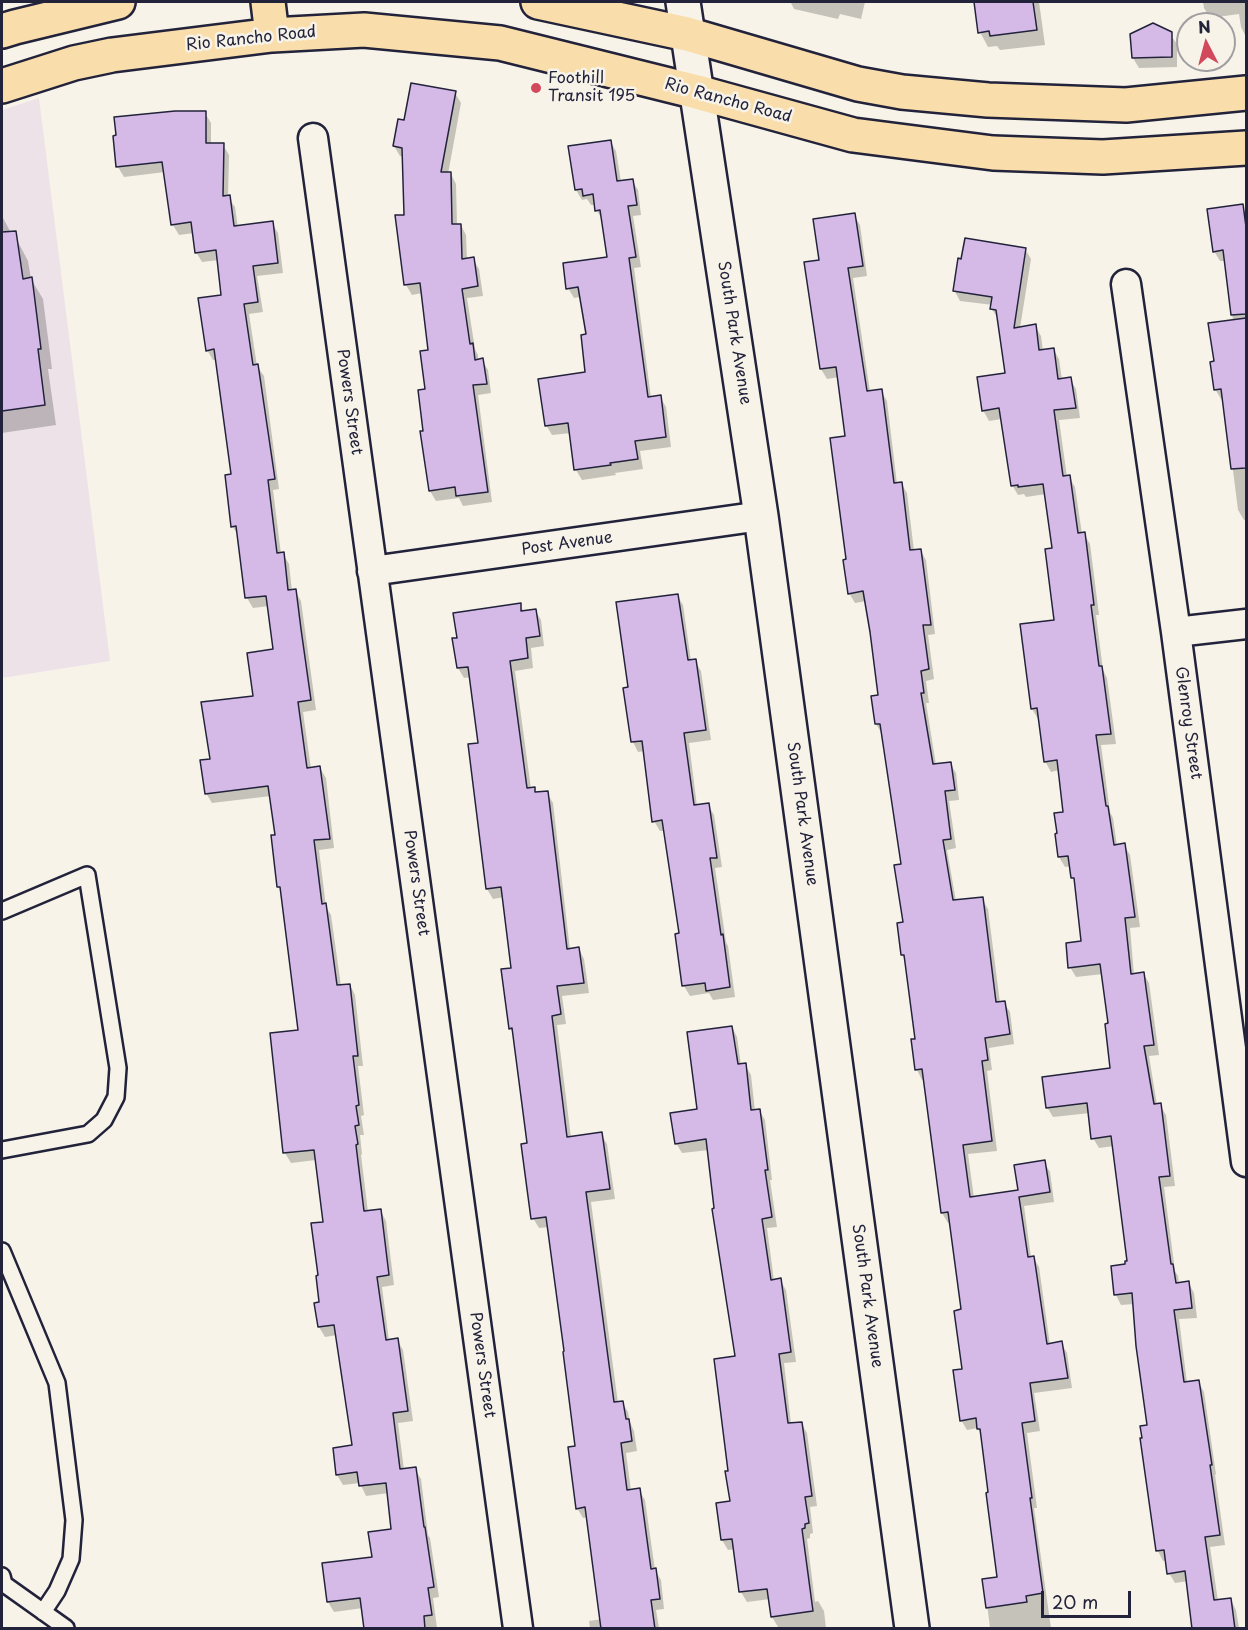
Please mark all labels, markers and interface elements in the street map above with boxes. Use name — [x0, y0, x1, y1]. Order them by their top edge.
north arrow — [1176, 12, 1236, 72]
text: N — [1197, 13, 1212, 39]
street label: Rio Rancho Road — [185, 23, 317, 55]
place label: Foothill Transit 195 — [548, 69, 635, 107]
street label: Rio Rancho Road — [662, 75, 794, 127]
marker: Foothill Transit 195 — [529, 81, 543, 95]
street label: South Park Avenue — [713, 260, 755, 406]
street label: Powers Street — [332, 348, 366, 456]
street label: Post Avenue — [520, 528, 614, 560]
street label: Glenroy Street — [1171, 665, 1205, 781]
street label: South Park Avenue — [782, 741, 822, 887]
street label: Powers Street — [399, 829, 433, 937]
street label: South Park Avenue — [847, 1223, 887, 1369]
street label: Powers Street — [465, 1311, 499, 1419]
scale bar — [1044, 1579, 1134, 1617]
text: 20 m — [1052, 1588, 1098, 1615]

